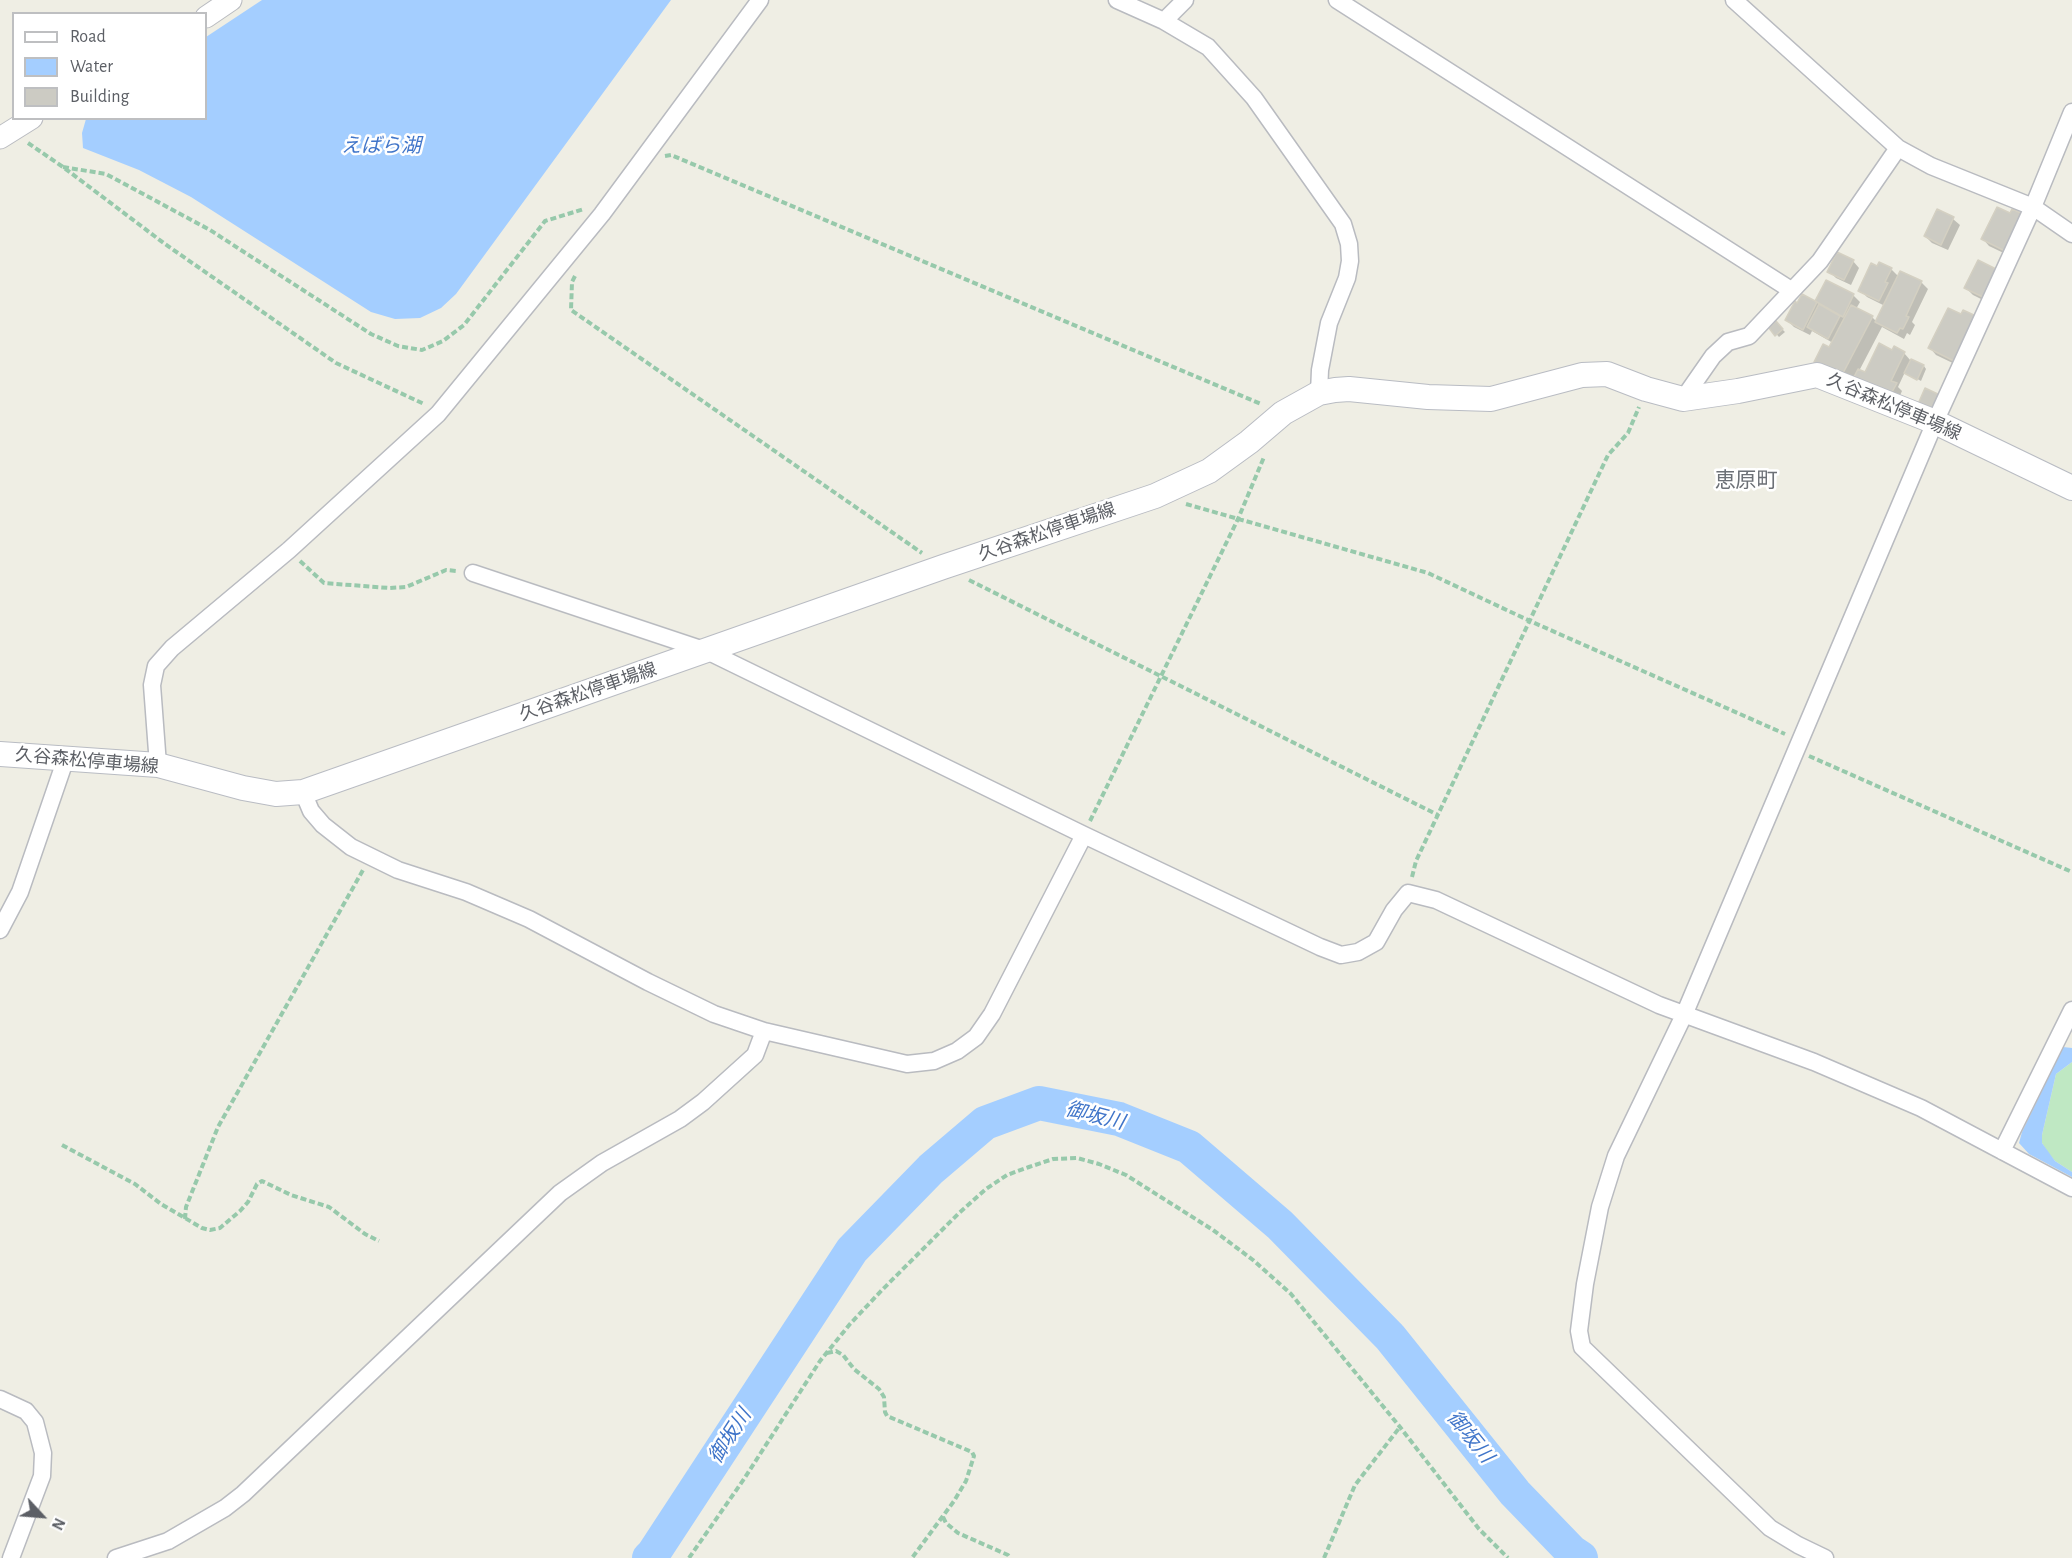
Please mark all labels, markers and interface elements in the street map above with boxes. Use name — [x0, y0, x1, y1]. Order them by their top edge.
legend — [12, 12, 207, 120]
text: Road — [70, 28, 106, 46]
text: Water — [70, 58, 113, 76]
text: Building — [70, 88, 129, 106]
water label: えばら湖 — [341, 134, 421, 158]
street label: 久谷森松停車場線 — [1824, 369, 1964, 445]
district label: 恵原町 — [1715, 468, 1777, 494]
street label: 久谷森松停車場線 — [975, 498, 1119, 566]
street label: 久谷森松停車場線 — [516, 658, 660, 726]
street label: 久谷森松停車場線 — [14, 744, 160, 778]
water label: 御坂川 — [1063, 1097, 1127, 1135]
water label: 御坂川 — [704, 1404, 756, 1468]
water label: 御坂川 — [1442, 1406, 1498, 1468]
north arrow — [12, 1486, 72, 1546]
text: N — [49, 1515, 68, 1532]

